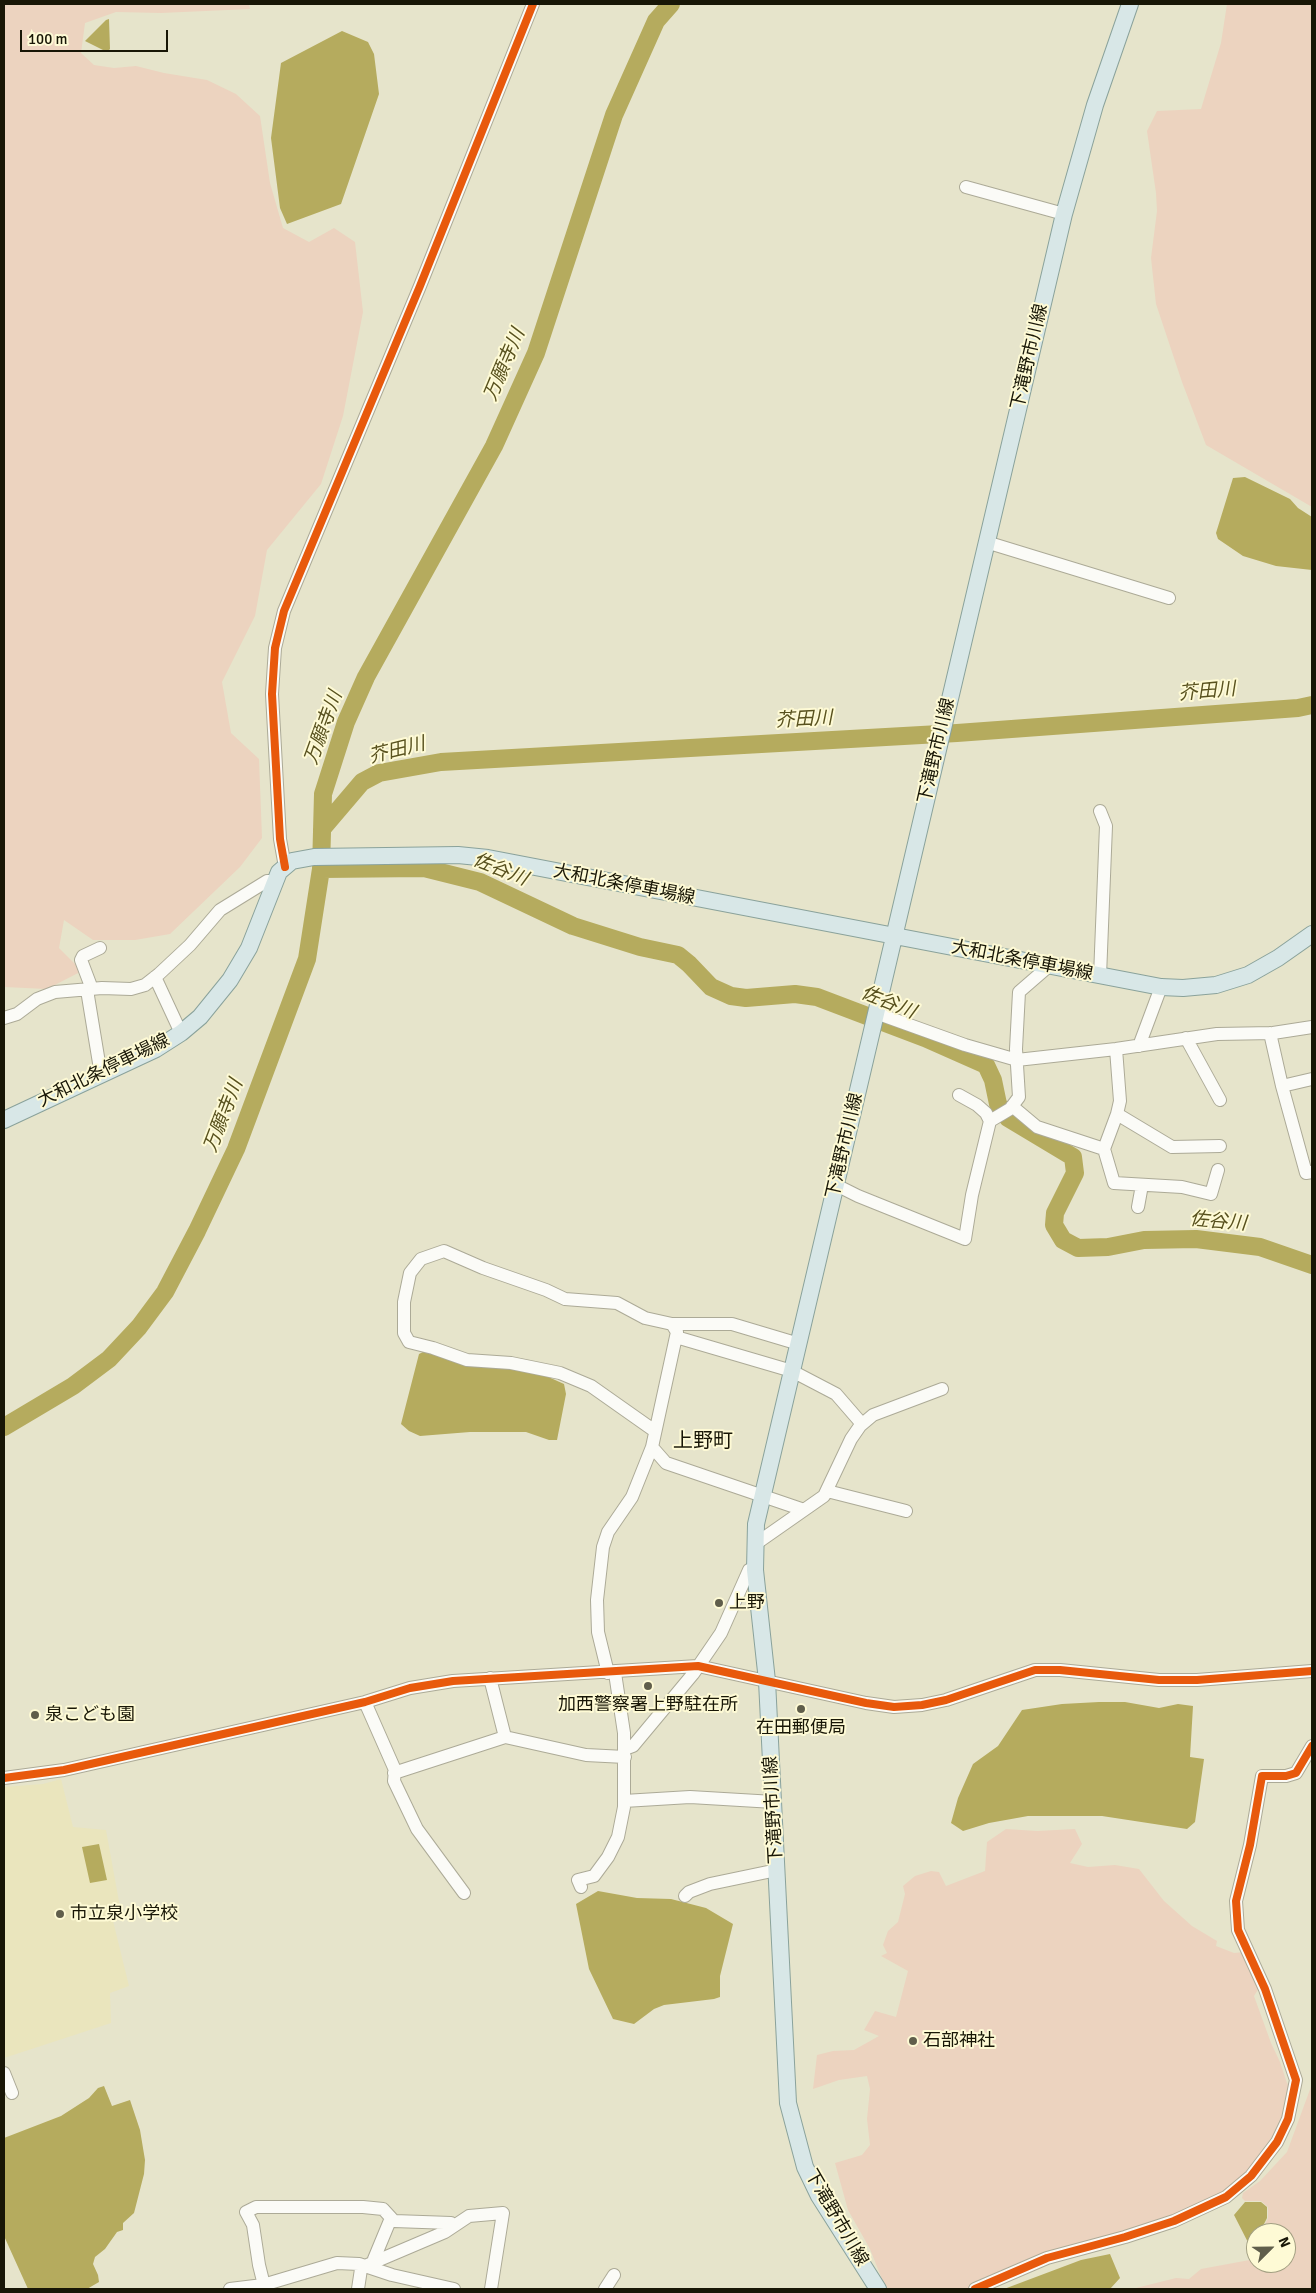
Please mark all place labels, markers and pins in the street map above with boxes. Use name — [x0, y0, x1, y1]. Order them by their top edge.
place label: 上野 — [729, 1592, 765, 1614]
marker: 上野 — [713, 1597, 725, 1609]
marker: 加西警察署上野駐在所 — [642, 1680, 654, 1692]
place label: 加西警察署上野駐在所 — [558, 1694, 738, 1716]
marker: 在田郵便局 — [795, 1703, 807, 1715]
place label: 泉こども園 — [45, 1704, 135, 1726]
marker: 泉こども園 — [29, 1709, 41, 1721]
place label: 在田郵便局 — [756, 1717, 846, 1739]
place label: 市立泉小学校 — [70, 1903, 178, 1925]
marker: 市立泉小学校 — [54, 1908, 66, 1920]
place label: 石部神社 — [923, 2030, 995, 2052]
marker: 石部神社 — [907, 2035, 919, 2047]

